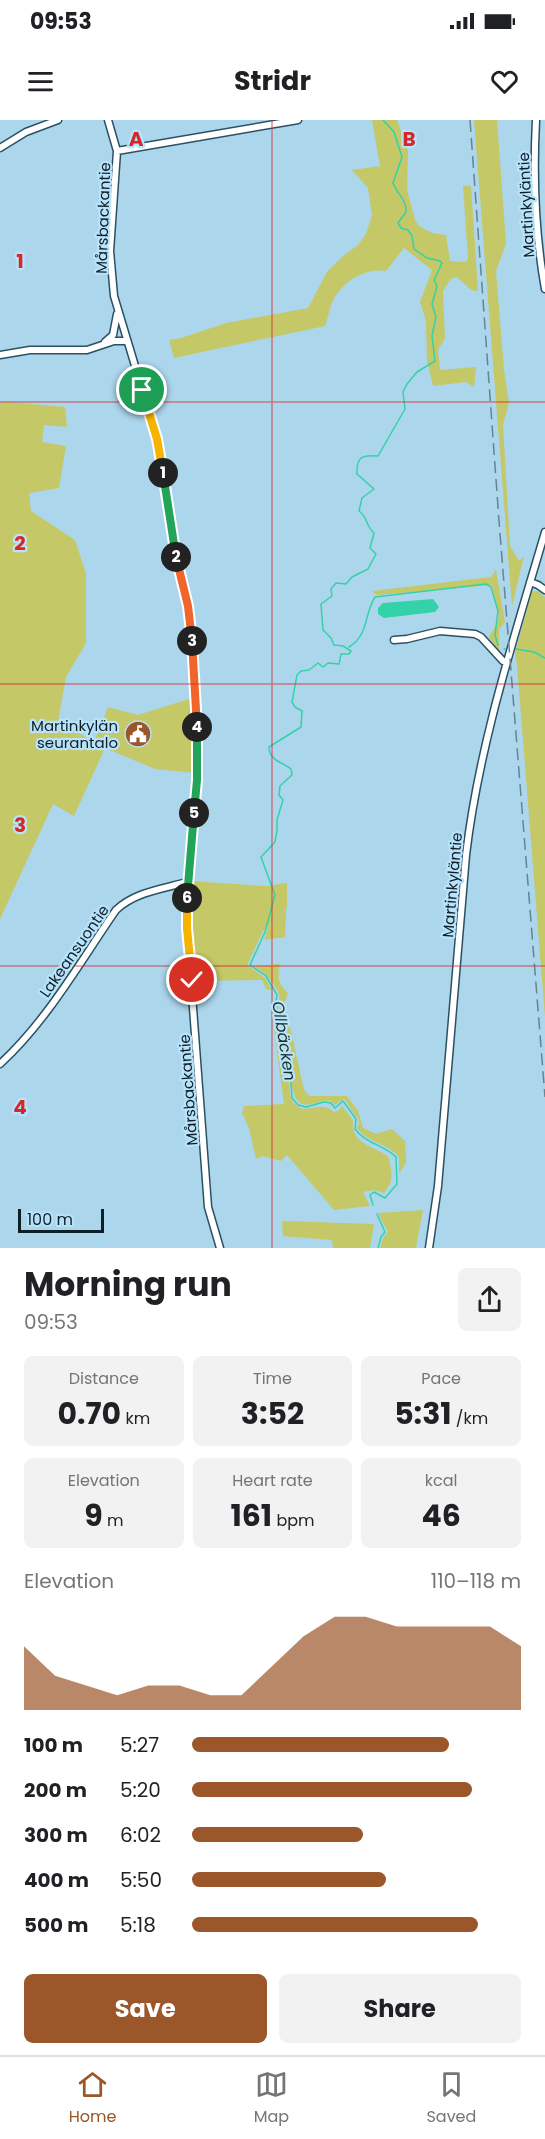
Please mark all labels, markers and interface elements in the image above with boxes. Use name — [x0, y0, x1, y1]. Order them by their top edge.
text: 09:53 — [30, 6, 92, 37]
text: Stridr — [234, 62, 311, 99]
icon: menu — [24, 65, 57, 98]
icon: heart — [488, 65, 521, 98]
text: A — [129, 125, 144, 153]
text: B — [402, 125, 416, 153]
street label: Martinkyläntie — [513, 152, 539, 258]
street label: Mårsbackantie — [91, 162, 115, 274]
text: 1 — [16, 247, 24, 275]
pin — [116, 364, 167, 415]
icon: arrive — [125, 373, 158, 406]
pin: 1 — [148, 458, 178, 488]
text: 1 — [160, 461, 166, 484]
text: 2 — [14, 529, 26, 557]
pin: 2 — [161, 542, 191, 572]
text: 2 — [171, 545, 181, 568]
pin: 3 — [177, 626, 207, 656]
text: 3 — [187, 629, 197, 652]
pin: 4 — [182, 712, 212, 742]
place label: Martinkylän seurantalo — [31, 715, 118, 753]
text: 4 — [192, 715, 202, 738]
public building icon: Martinkylän seurantalo — [123, 719, 153, 749]
pin: 5 — [179, 798, 209, 828]
text: 5 — [189, 801, 199, 824]
text: 3 — [14, 811, 26, 839]
street label: Martinkyläntie — [437, 832, 467, 938]
pin: 6 — [172, 883, 202, 913]
text: 6 — [182, 886, 192, 909]
street label: Lakeansuontie — [34, 901, 114, 1001]
pin — [166, 954, 217, 1005]
icon: check — [175, 963, 208, 996]
water label: Ollbäcken — [266, 1000, 302, 1082]
street label: Mårsbackantie — [174, 1034, 202, 1146]
text: 4 — [13, 1093, 27, 1121]
scale bar — [18, 1206, 104, 1234]
text: 100 m — [27, 1208, 73, 1231]
text: Morning run — [24, 1261, 232, 1308]
button: share — [458, 1268, 521, 1331]
text: 09:53 — [24, 1308, 78, 1336]
text: Distance — [69, 1367, 139, 1390]
text: Time — [253, 1367, 292, 1390]
text: Pace — [421, 1367, 461, 1390]
text: 0.70 — [58, 1392, 121, 1435]
text: 3:52 — [241, 1392, 304, 1435]
text: 5:31 — [394, 1392, 452, 1435]
text: km — [121, 1407, 150, 1430]
text: /km — [452, 1407, 488, 1430]
text: Elevation — [68, 1469, 140, 1492]
text: Heart rate — [232, 1469, 313, 1492]
text: kcal — [425, 1469, 458, 1492]
text: 9 — [84, 1494, 103, 1537]
text: 161 — [230, 1494, 272, 1537]
text: 46 — [421, 1494, 461, 1537]
text: m — [103, 1509, 123, 1532]
text: bpm — [272, 1509, 315, 1532]
text: Elevation — [24, 1567, 114, 1595]
text: 110–118 m — [431, 1567, 521, 1595]
text: 100 m — [24, 1731, 83, 1759]
text: 5:27 — [120, 1731, 159, 1759]
text: 200 m — [24, 1776, 87, 1804]
text: 5:20 — [120, 1776, 161, 1804]
text: 300 m — [24, 1821, 88, 1849]
text: 6:02 — [120, 1821, 161, 1849]
text: 400 m — [24, 1866, 89, 1894]
text: 5:50 — [120, 1866, 162, 1894]
text: 500 m — [24, 1911, 89, 1939]
text: 5:18 — [120, 1911, 156, 1939]
button: Save — [24, 1974, 267, 2043]
button: Share — [279, 1974, 521, 2043]
tab: Home — [69, 2068, 116, 2129]
tab: Map — [254, 2068, 289, 2129]
tab: Saved — [426, 2068, 476, 2129]

